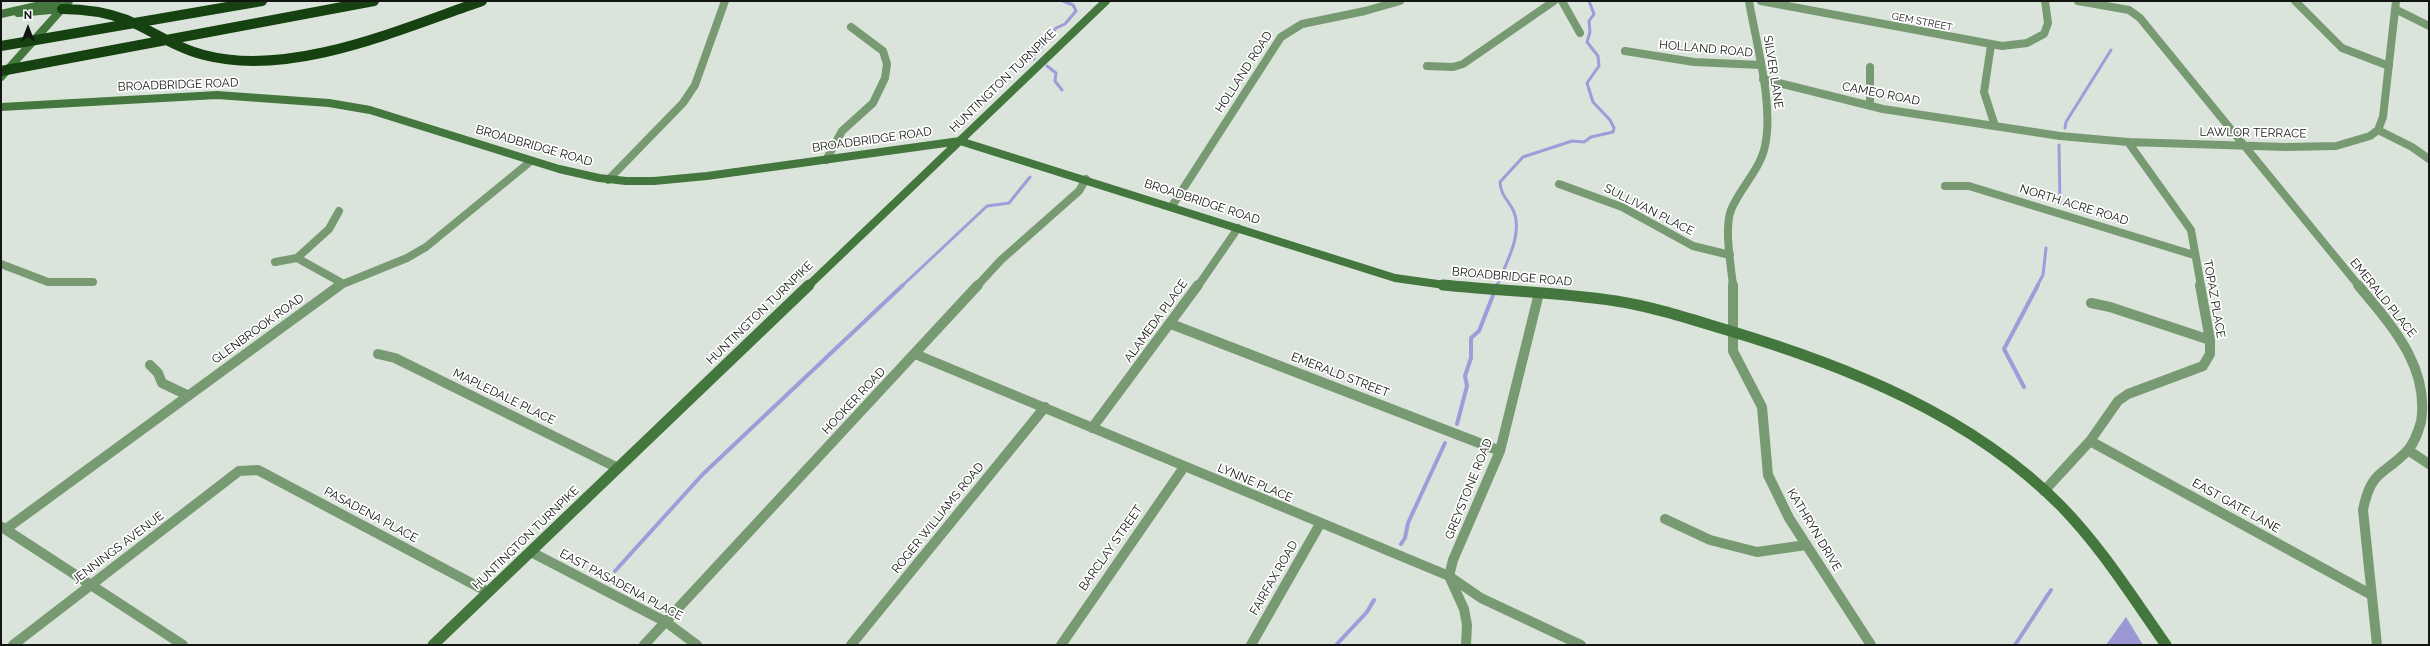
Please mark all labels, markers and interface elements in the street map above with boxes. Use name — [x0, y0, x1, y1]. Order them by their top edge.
north arrow — [8, 8, 48, 48]
text: N — [24, 9, 32, 22]
street label: GEM STREET — [1891, 10, 1953, 34]
street label: HUNTINGTON TURNPIKE — [947, 26, 1059, 136]
street label: HOLLAND ROAD — [1212, 29, 1276, 115]
street label: SILVER LANE — [1760, 34, 1786, 110]
street label: HOLLAND ROAD — [1658, 38, 1754, 60]
street label: BROADBRIDGE ROAD — [117, 76, 239, 94]
street label: CAMEO ROAD — [1841, 79, 1921, 109]
street label: BROADBRIDGE ROAD — [474, 122, 594, 170]
street label: BROADBRIDGE ROAD — [811, 124, 933, 156]
street label: LAWLOR TERRACE — [2199, 125, 2307, 141]
street label: BROADBRIDGE ROAD — [1142, 176, 1262, 228]
street label: SULLIVAN PLACE — [1602, 181, 1696, 239]
street label: NORTH ACRE ROAD — [2018, 182, 2130, 228]
street label: EMERALD PLACE — [2347, 256, 2419, 340]
street label: HUNTINGTON TURNPIKE — [704, 258, 816, 368]
street label: TOPAZ PLACE — [2200, 259, 2228, 339]
street label: BROADBRIDGE ROAD — [1451, 265, 1573, 289]
street label: ALAMEDA PLACE — [1121, 277, 1191, 365]
street label: GLENBROOK ROAD — [209, 291, 307, 367]
street label: EMERALD STREET — [1289, 350, 1391, 400]
street label: HOOKER ROAD — [819, 365, 889, 437]
street label: MAPLEDALE PLACE — [451, 366, 557, 428]
street label: GREYSTONE ROAD — [1442, 437, 1496, 541]
street label: ROGER WILLIAMS ROAD — [889, 460, 987, 576]
street label: LYNNE PLACE — [1215, 461, 1295, 505]
street label: EAST GATE LANE — [2190, 476, 2282, 536]
street label: HUNTINGTON TURNPIKE — [470, 483, 582, 593]
street label: PASADENA PLACE — [322, 484, 420, 546]
street label: KATHRYN DRIVE — [1784, 486, 1844, 574]
street label: BARCLAY STREET — [1076, 502, 1146, 594]
street label: JENNINGS AVENUE — [69, 509, 167, 587]
street label: FAIRFAX ROAD — [1247, 538, 1301, 618]
street label: EAST PASADENA PLACE — [557, 546, 685, 624]

